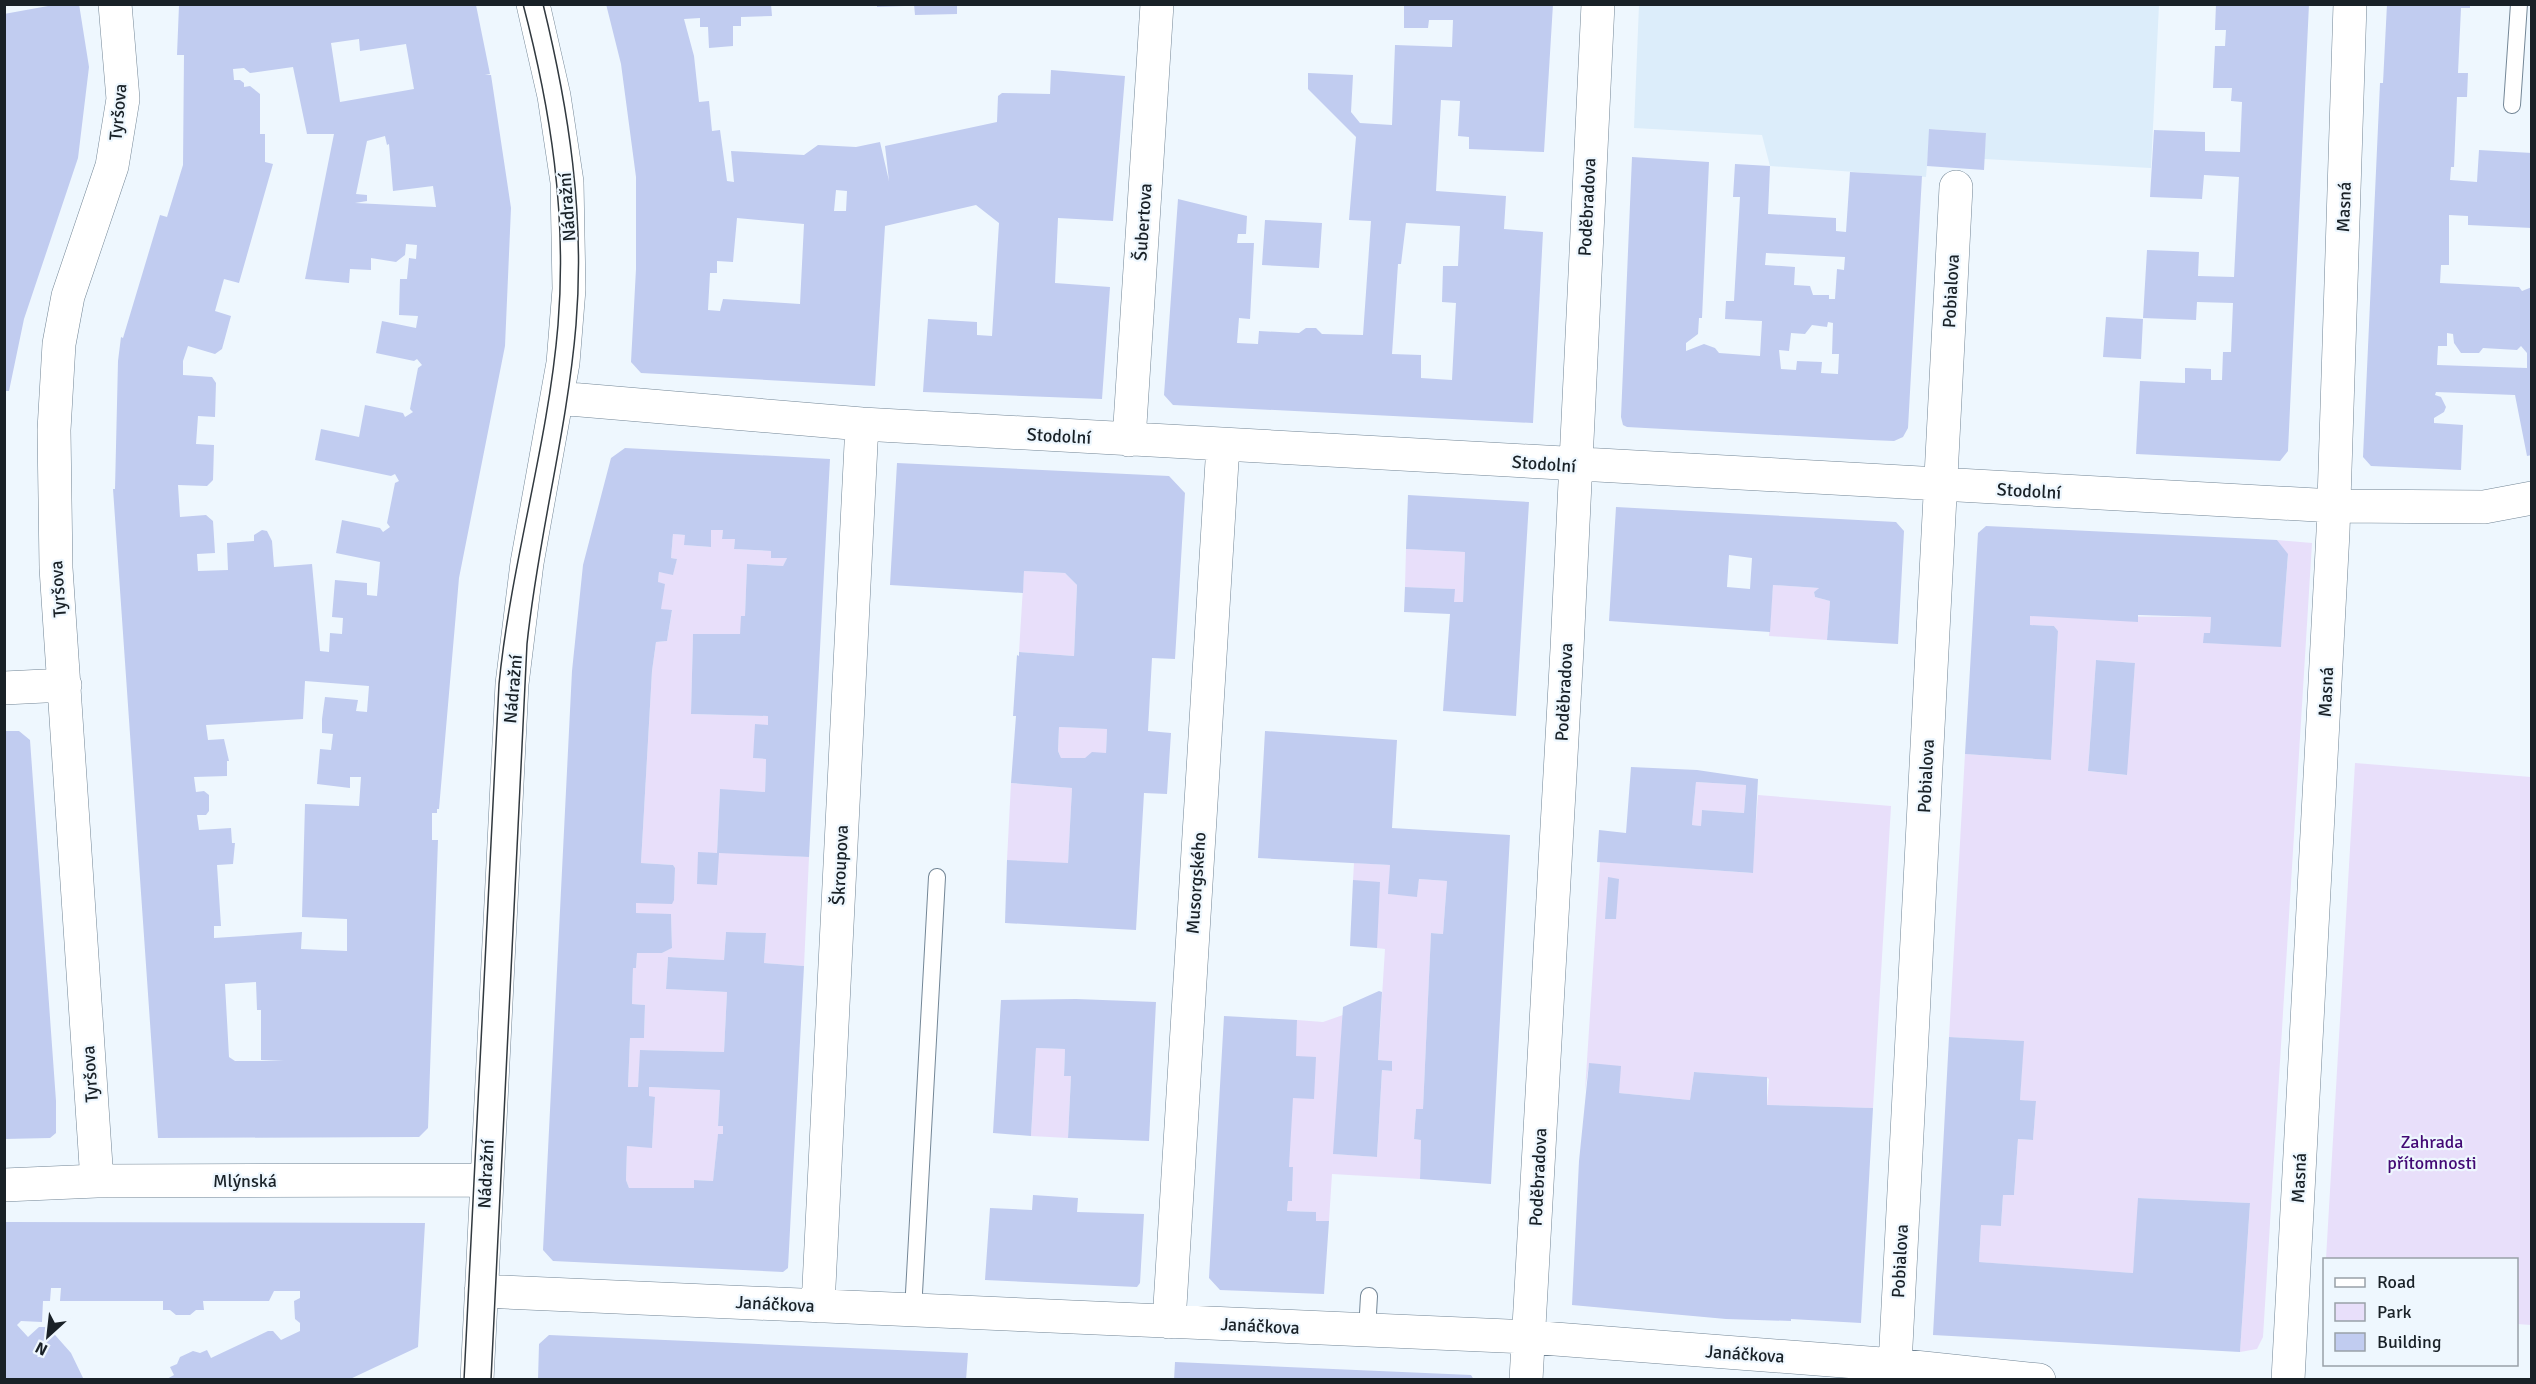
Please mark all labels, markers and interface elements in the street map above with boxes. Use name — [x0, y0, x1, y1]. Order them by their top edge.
street label: Tyršova — [105, 83, 131, 141]
street label: Poděbradova — [1573, 157, 1601, 257]
street label: Nádražní — [554, 172, 580, 242]
street label: Masná — [2332, 181, 2356, 233]
street label: Šubertova — [1129, 182, 1157, 262]
street label: Pobialova — [1938, 253, 1964, 329]
street label: Stodolní — [1026, 423, 1092, 449]
street label: Stodolní — [1511, 451, 1577, 477]
street label: Stodolní — [1996, 478, 2062, 504]
street label: Tyršova — [45, 560, 71, 618]
street label: Poděbradova — [1550, 642, 1578, 742]
street label: Nádražní — [499, 653, 527, 724]
street label: Masná — [2314, 666, 2338, 718]
street label: Pobialova — [1913, 738, 1939, 814]
street label: Škroupova — [827, 824, 853, 906]
street label: Musorgského — [1181, 831, 1211, 935]
street label: Tyršova — [77, 1045, 103, 1103]
street label: Poděbradova — [1524, 1127, 1552, 1227]
park label: Zahrada přítomnosti — [2387, 1131, 2477, 1174]
street label: Nádražní — [473, 1139, 499, 1209]
street label: Masná — [2287, 1152, 2311, 1204]
street label: Mlýnská — [213, 1170, 277, 1192]
street label: Pobialova — [1887, 1223, 1913, 1299]
legend — [2323, 1258, 2518, 1366]
text: Road — [2377, 1271, 2416, 1293]
street label: Janáčkova — [735, 1291, 815, 1317]
text: Park — [2377, 1301, 2412, 1323]
north arrow — [18, 1306, 78, 1366]
street label: Janáčkova — [1220, 1313, 1300, 1339]
text: Building — [2377, 1331, 2441, 1353]
text: N — [32, 1337, 51, 1360]
street label: Janáčkova — [1705, 1340, 1785, 1368]

